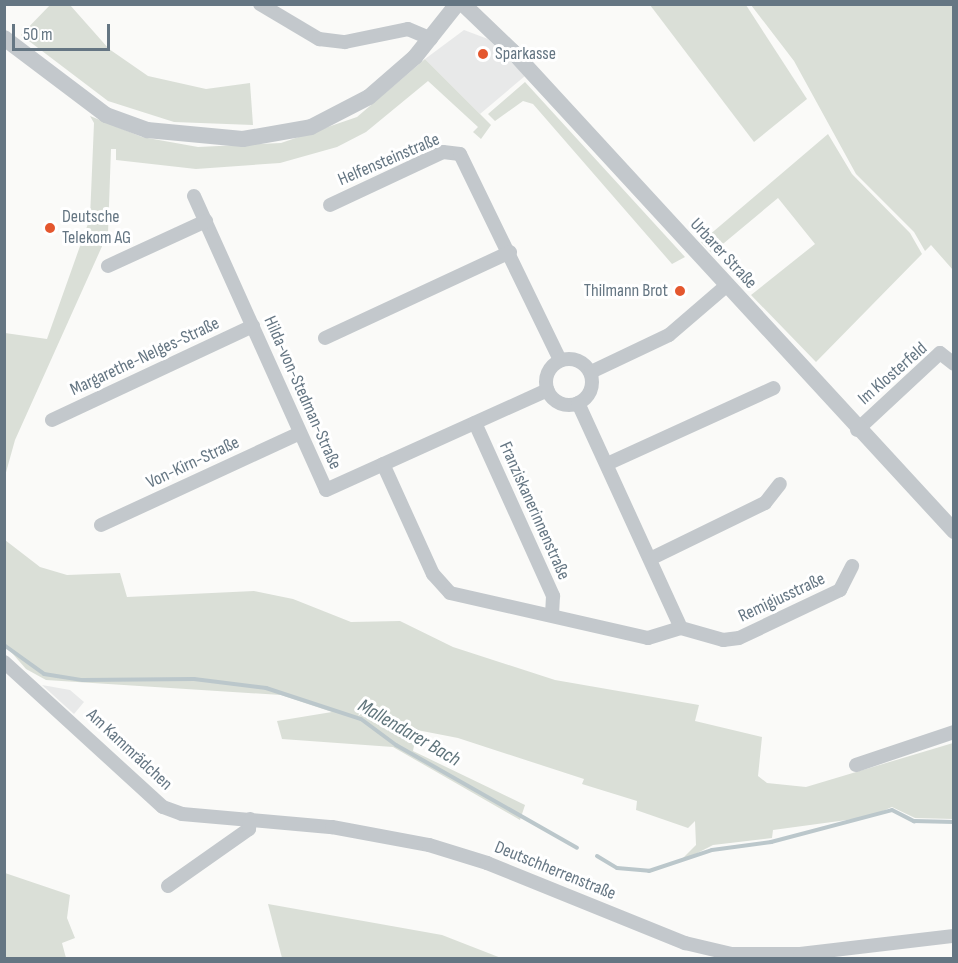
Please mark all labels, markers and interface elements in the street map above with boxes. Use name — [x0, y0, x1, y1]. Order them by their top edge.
scale bar — [15, 12, 112, 50]
text: 50 m — [23, 24, 53, 45]
place label: Sparkasse — [495, 43, 556, 65]
marker: Sparkasse — [476, 47, 490, 61]
street label: Helfensteinstraße — [335, 129, 443, 191]
place label: Deutsche Telekom AG — [62, 207, 131, 250]
street label: Urbarer Straße — [685, 214, 761, 294]
marker: Deutsche Telekom AG — [43, 221, 57, 235]
place label: Thilmann Brot — [584, 280, 668, 302]
marker: Thilmann Brot — [673, 284, 687, 298]
street label: Margarethe-Nelges-Straße — [67, 313, 223, 401]
street label: Hilda-von-Stedman-Straße — [258, 313, 346, 473]
street label: Im Klosterfeld — [854, 338, 932, 410]
street label: Von-Kirn-Straße — [143, 432, 243, 494]
street label: Franziskanerinnenstraße — [494, 439, 574, 583]
street label: Remigiusstraße — [735, 569, 829, 627]
water label: Mallendarer Bach — [353, 694, 465, 772]
street label: Am Kammrädchen — [82, 705, 176, 795]
street label: Deutschherrenstraße — [491, 837, 619, 905]

